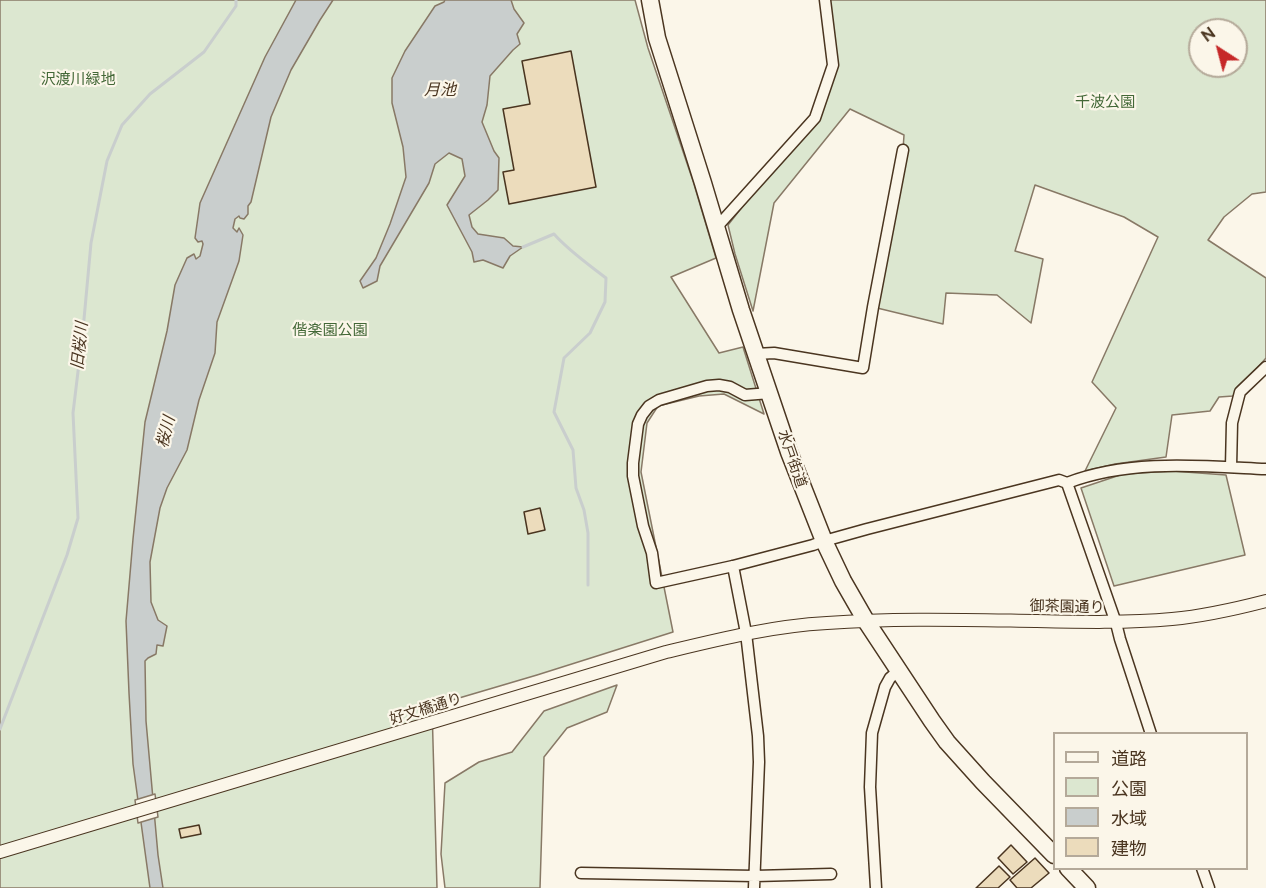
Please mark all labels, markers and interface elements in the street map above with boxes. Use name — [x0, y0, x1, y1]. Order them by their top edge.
north arrow — [1188, 18, 1248, 78]
text: N — [1198, 23, 1219, 46]
park label: 沢渡川緑地 — [41, 70, 115, 88]
water label: 月池 — [424, 80, 456, 100]
park label: 千波公園 — [1075, 93, 1135, 111]
water label: 旧桜川 — [68, 321, 92, 371]
park label: 偕楽園公園 — [293, 321, 367, 339]
water label: 桜川 — [153, 414, 179, 450]
street label: 水戸街道 — [774, 428, 810, 490]
street label: 御茶園通り — [1029, 597, 1105, 617]
street label: 好文橋通り — [388, 689, 464, 729]
legend — [1053, 732, 1248, 870]
text: 道路 — [1111, 748, 1147, 769]
text: 公園 — [1111, 778, 1147, 799]
text: 水域 — [1111, 808, 1147, 829]
text: 建物 — [1111, 838, 1147, 859]

